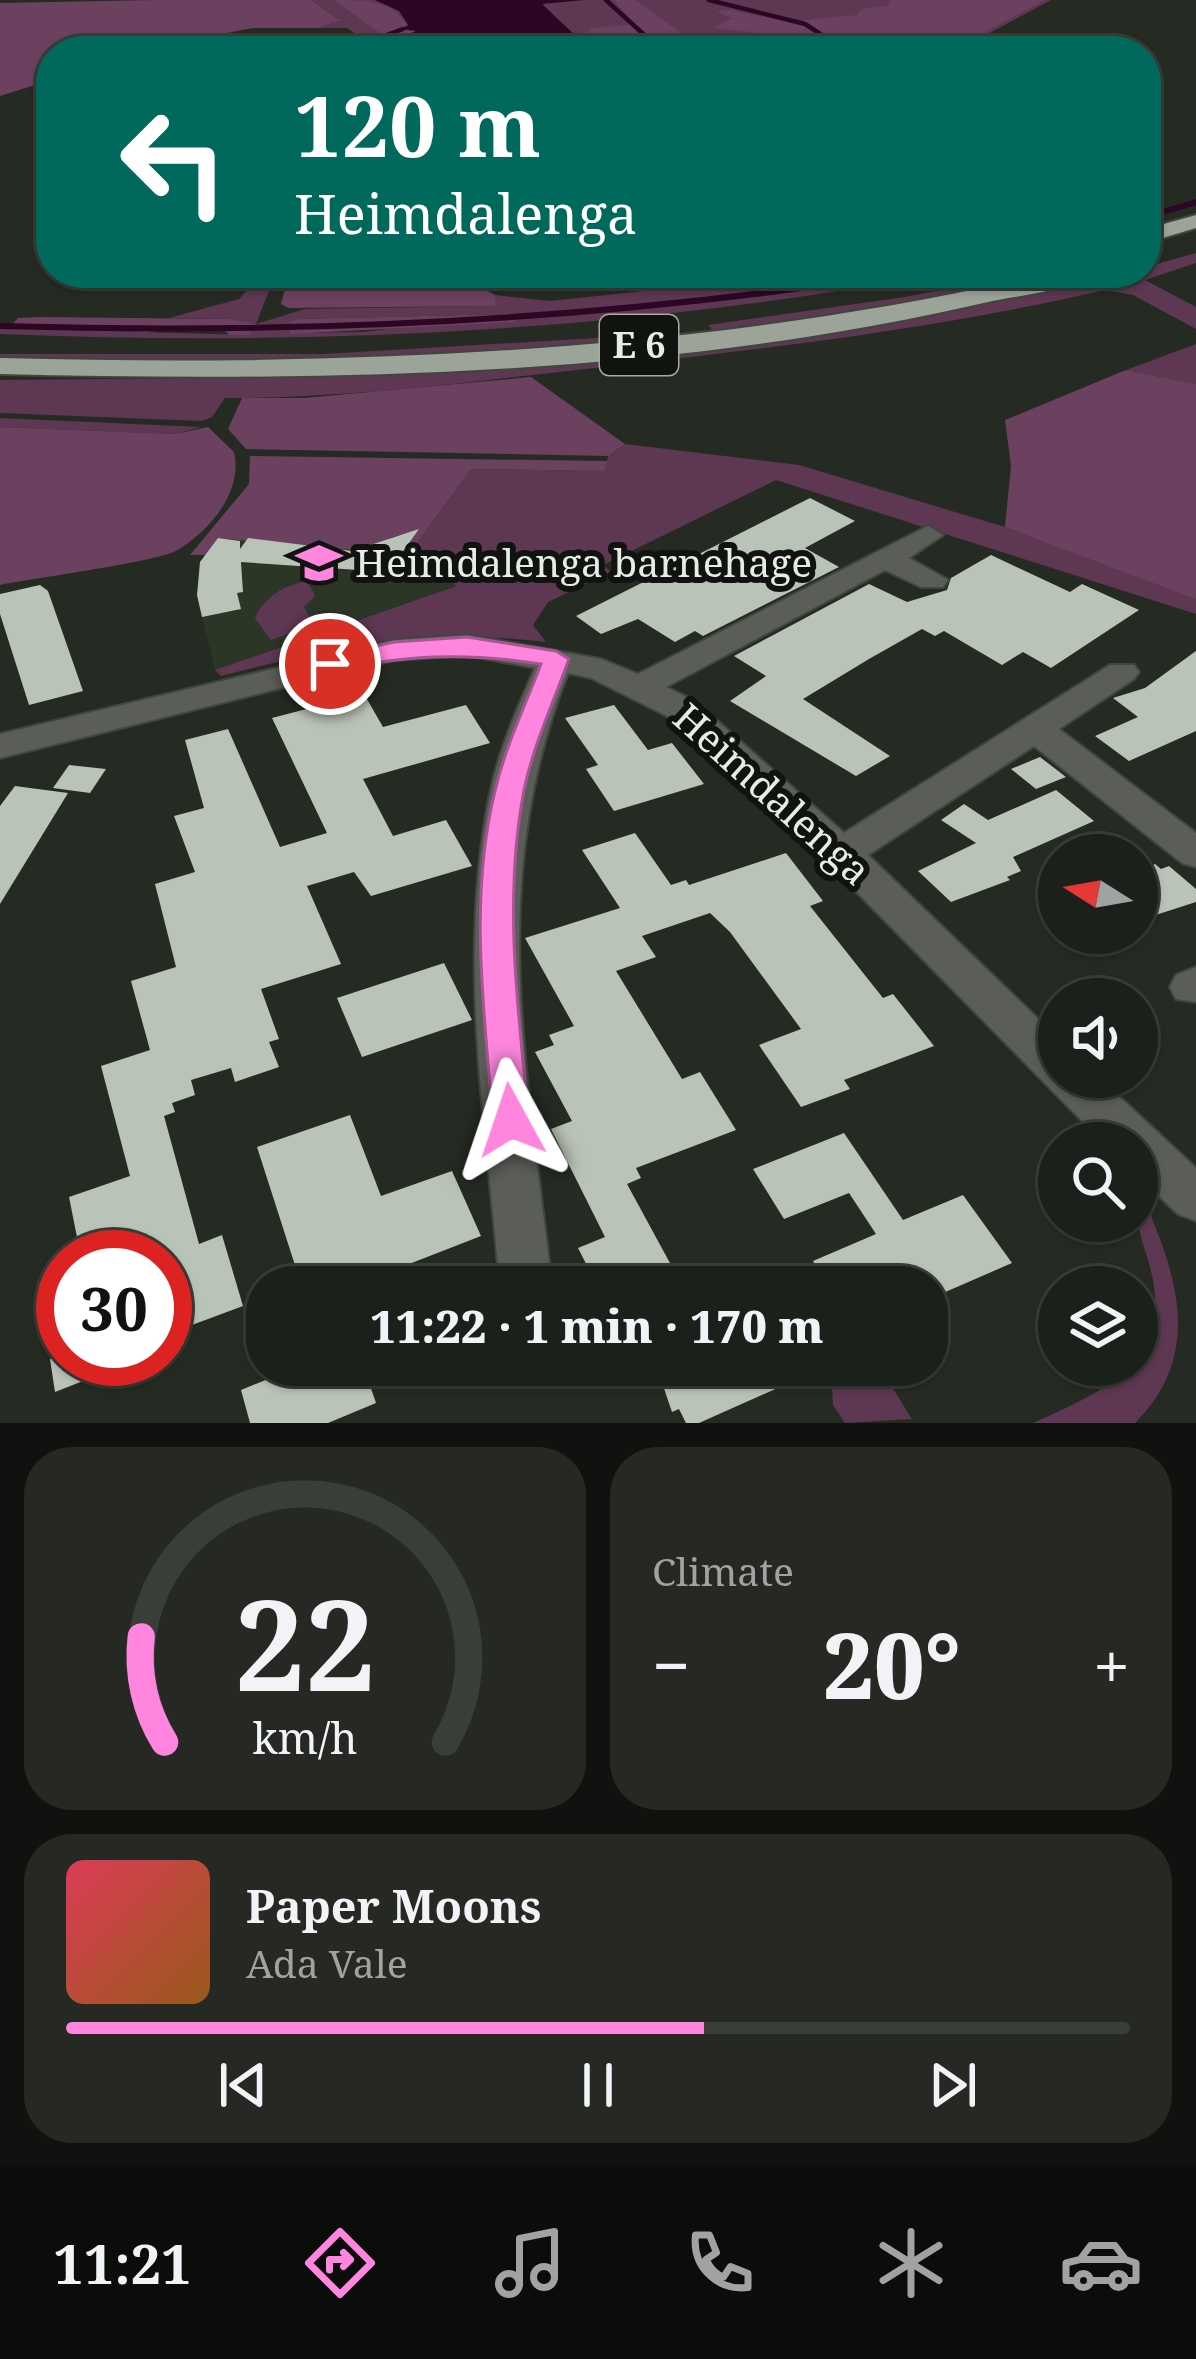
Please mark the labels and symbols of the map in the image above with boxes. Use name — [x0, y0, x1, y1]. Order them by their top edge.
road number: E 6 — [600, 315, 678, 375]
place label: Heimdalenga barnehage — [355, 535, 812, 588]
school or university icon: Heimdalenga barnehage — [294, 538, 344, 588]
pin — [279, 613, 381, 715]
street label: Heimdalenga — [663, 690, 883, 896]
north arrow — [1038, 834, 1158, 954]
position arrow — [448, 1057, 574, 1183]
speed limit sign: 30 — [36, 1230, 192, 1386]

